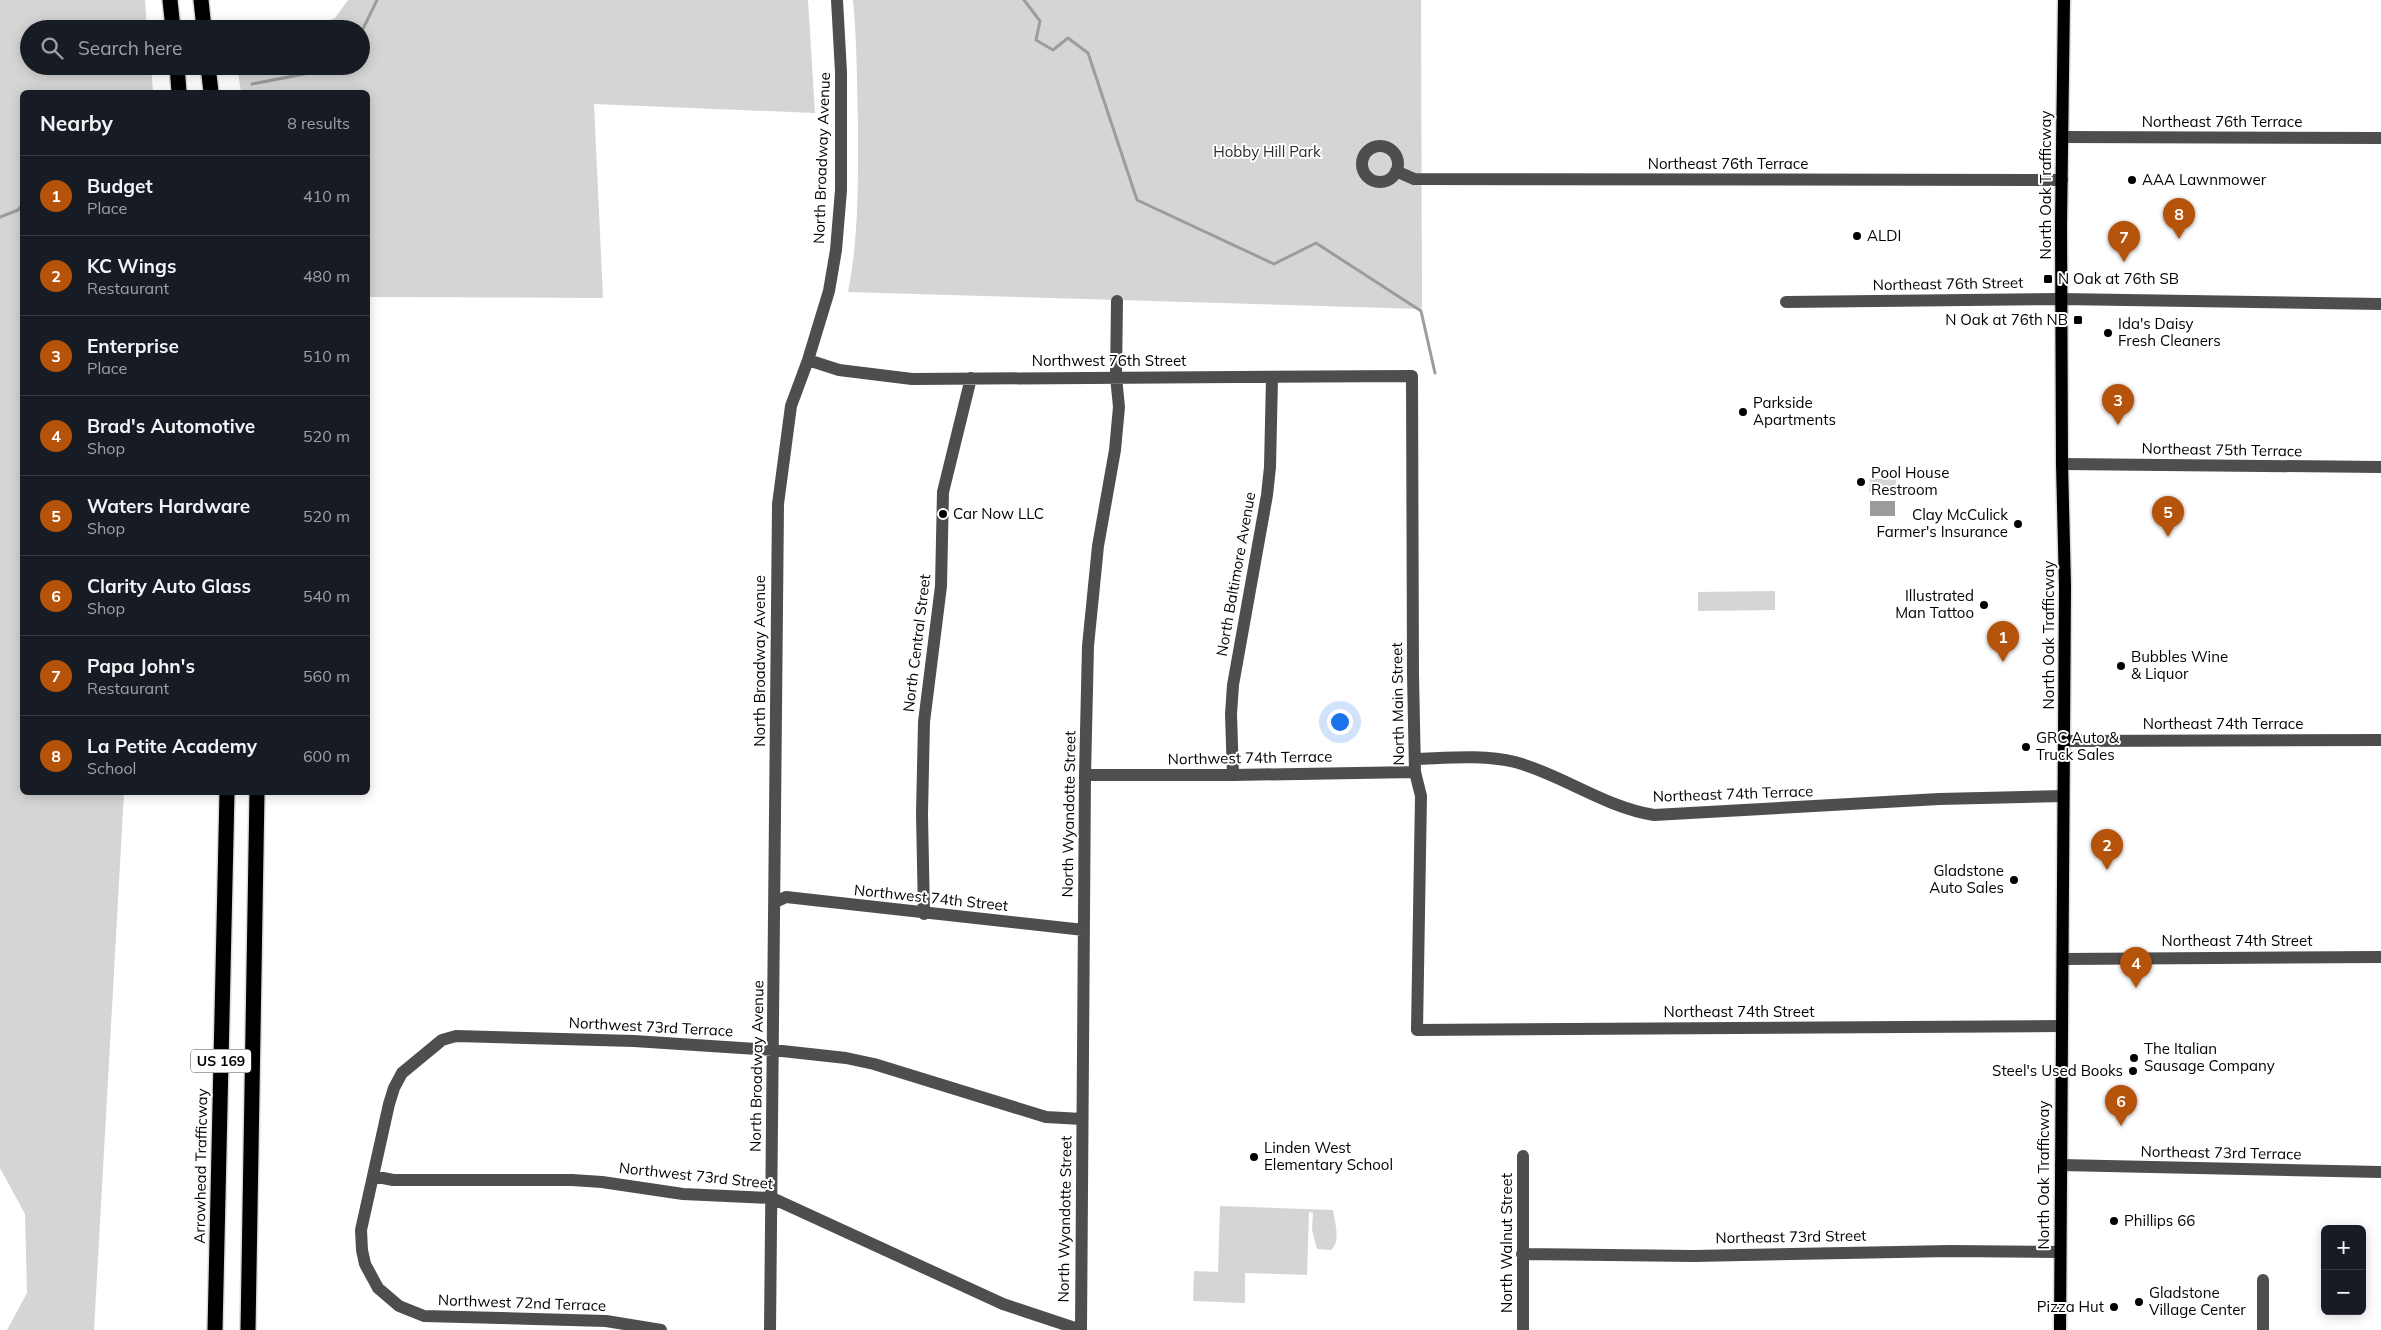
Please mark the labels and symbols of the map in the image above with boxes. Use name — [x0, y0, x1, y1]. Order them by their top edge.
street label: North Broadway Avenue — [809, 72, 834, 244]
street label: North Oak Trafficway — [2036, 111, 2055, 259]
street label: Northeast 76th Terrace — [2142, 112, 2302, 131]
park label: Hobby Hill Park — [1213, 142, 1321, 161]
street label: Northeast 76th Terrace — [1648, 154, 1808, 173]
place label: AAA Lawnmower — [2142, 170, 2267, 189]
marker: AAA Lawnmower — [2126, 174, 2138, 186]
pin: 8 — [2163, 198, 2195, 239]
pin: 7 — [2108, 221, 2140, 262]
place label: ALDI — [1867, 226, 1901, 245]
marker: ALDI — [1851, 230, 1863, 242]
place label: N Oak at 76th SB — [2058, 269, 2179, 288]
street label: Northeast 76th Street — [1872, 273, 2024, 294]
marker: N Oak at 76th SB — [2042, 273, 2054, 285]
place label: N Oak at 76th NB — [1945, 310, 2068, 329]
marker: N Oak at 76th NB — [2072, 314, 2084, 326]
place label: Ida's Daisy Fresh Cleaners — [2118, 314, 2221, 350]
marker: Ida's Daisy Fresh Cleaners — [2102, 327, 2114, 339]
street label: Northwest 76th Street — [1032, 351, 1186, 370]
pin: 3 — [2102, 384, 2134, 425]
place label: Parkside Apartments — [1753, 393, 1836, 429]
marker: Parkside Apartments — [1737, 406, 1749, 418]
street label: Northeast 75th Terrace — [2142, 439, 2302, 460]
place label: Pool House Restroom — [1871, 463, 1949, 499]
marker: Pool House Restroom — [1855, 476, 1867, 488]
street label: North Baltimore Avenue — [1212, 490, 1259, 658]
pin: 5 — [2152, 496, 2184, 537]
place label: Car Now LLC — [953, 504, 1044, 523]
place label: Clay McCulick Farmer's Insurance — [1877, 505, 2008, 541]
marker: Car Now LLC — [937, 508, 949, 520]
marker: Clay McCulick Farmer's Insurance — [2012, 518, 2024, 530]
street label: North Oak Trafficway — [2039, 561, 2058, 709]
street label: North Central Street — [899, 573, 934, 713]
street label: North Broadway Avenue — [750, 575, 769, 747]
place label: Illustrated Man Tattoo — [1895, 586, 1974, 622]
marker: Illustrated Man Tattoo — [1978, 599, 1990, 611]
pin: 1 — [1987, 621, 2019, 662]
street label: North Main Street — [1387, 642, 1408, 766]
place label: Bubbles Wine & Liquor — [2131, 647, 2228, 683]
marker: Bubbles Wine & Liquor — [2115, 660, 2127, 672]
your location — [1327, 709, 1353, 735]
street label: Northeast 74th Terrace — [2143, 714, 2303, 733]
place label: GRC Auto & Truck Sales — [2036, 728, 2120, 764]
street label: North Wyandotte Street — [1058, 730, 1079, 898]
marker: GRC Auto & Truck Sales — [2020, 741, 2032, 753]
street label: Northwest 74th Terrace — [1168, 747, 1332, 768]
street label: Northeast 74th Terrace — [1652, 781, 1814, 806]
pin: 2 — [2091, 829, 2123, 870]
place label: Gladstone Auto Sales — [1929, 861, 2004, 897]
marker: Gladstone Auto Sales — [2008, 874, 2020, 886]
street label: Northwest 74th Street — [853, 880, 1009, 915]
street label: Northeast 74th Street — [2162, 931, 2312, 950]
pin: 4 — [2120, 947, 2152, 988]
street label: North Broadway Avenue — [746, 980, 767, 1152]
street label: Northeast 74th Street — [1664, 1002, 1814, 1021]
street label: Northwest 73rd Terrace — [568, 1013, 734, 1040]
place label: The Italian Sausage Company — [2144, 1039, 2275, 1075]
road number: US 169 — [191, 1050, 251, 1072]
marker: The Italian Sausage Company — [2128, 1052, 2140, 1064]
place label: Steel's Used Books — [1992, 1061, 2123, 1080]
marker: Steel's Used Books — [2127, 1065, 2139, 1077]
pin: 6 — [2105, 1085, 2137, 1126]
street label: Arrowhead Trafficway — [190, 1088, 211, 1244]
street label: North Oak Trafficway — [2034, 1101, 2053, 1249]
street label: North Wyandotte Street — [1054, 1135, 1075, 1303]
place label: Linden West Elementary School — [1264, 1138, 1393, 1174]
street label: Northeast 73rd Terrace — [2140, 1142, 2302, 1163]
marker: Linden West Elementary School — [1248, 1151, 1260, 1163]
street label: Northwest 73rd Street — [618, 1158, 774, 1193]
street label: North Walnut Street — [1497, 1173, 1516, 1313]
place label: Phillips 66 — [2124, 1211, 2195, 1230]
marker: Phillips 66 — [2108, 1215, 2120, 1227]
street label: Northeast 73rd Street — [1715, 1226, 1867, 1247]
place label: Gladstone Village Center — [2149, 1283, 2246, 1319]
street label: Northwest 72nd Terrace — [438, 1290, 606, 1315]
marker: Gladstone Village Center — [2133, 1296, 2145, 1308]
place label: Pizza Hut — [2037, 1297, 2104, 1316]
marker: Pizza Hut — [2108, 1301, 2120, 1313]

